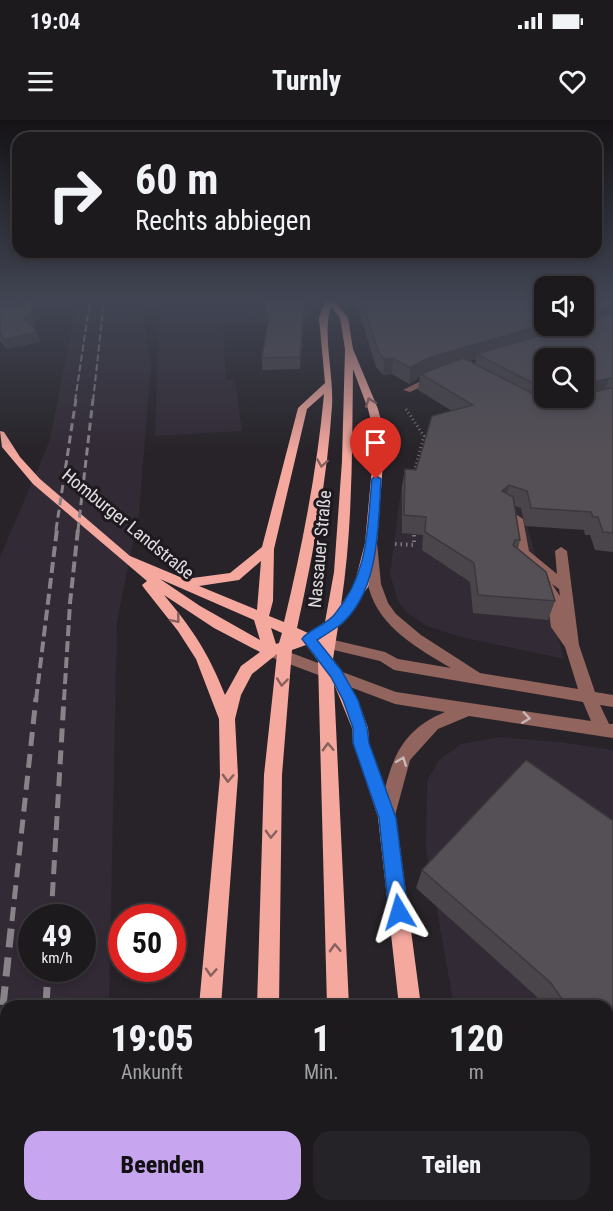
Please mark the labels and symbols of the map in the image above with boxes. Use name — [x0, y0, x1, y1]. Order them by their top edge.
one-way arrow — [365, 397, 378, 408]
pin — [350, 417, 401, 479]
one-way arrow — [316, 458, 329, 468]
street label: Homburger Landstraße — [58, 464, 198, 583]
street label: Nassauer Straße — [304, 489, 335, 609]
one-way arrow — [169, 612, 180, 623]
one-way arrow — [276, 677, 289, 686]
one-way arrow — [521, 711, 531, 723]
one-way arrow — [322, 742, 335, 751]
one-way arrow — [395, 757, 407, 768]
one-way arrow — [222, 773, 235, 782]
one-way arrow — [265, 829, 277, 838]
position arrow — [367, 880, 431, 944]
speed limit sign: 50 — [108, 904, 186, 982]
one-way arrow — [329, 944, 342, 953]
one-way arrow — [205, 968, 218, 977]

